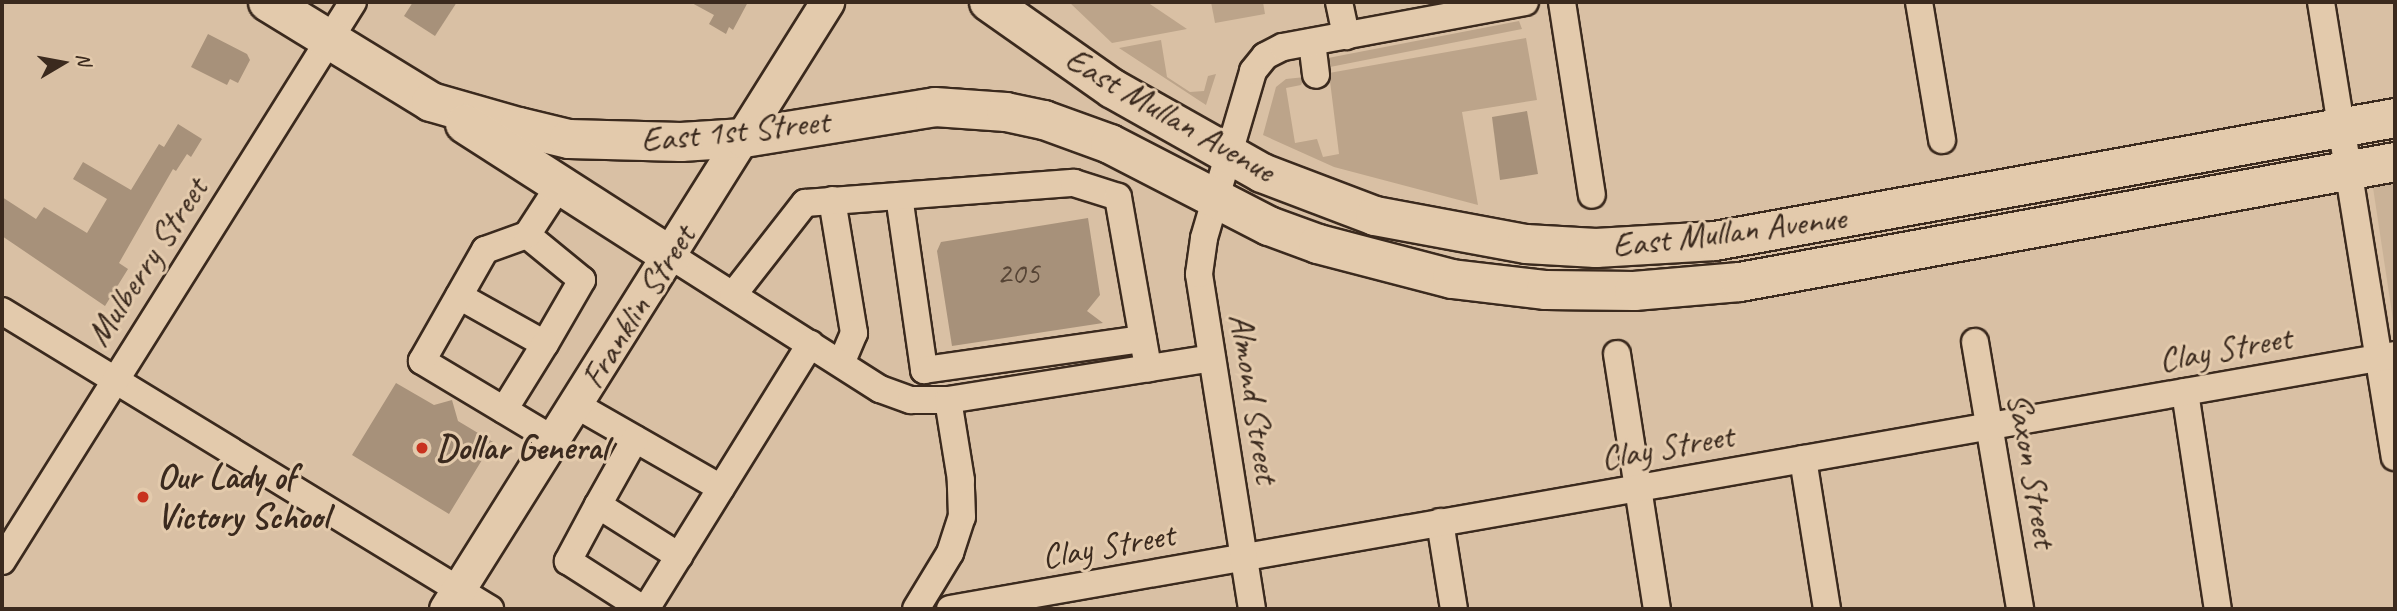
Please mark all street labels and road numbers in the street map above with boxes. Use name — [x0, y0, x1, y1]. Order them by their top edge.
street label: East Mullan Avenue — [1058, 38, 1282, 192]
street label: East 1st Street — [638, 100, 832, 162]
street label: Mulberry Street — [77, 170, 217, 354]
street label: East Mullan Avenue — [1610, 197, 1848, 267]
street label: Franklin Street — [571, 218, 705, 396]
street label: Almond Street — [1220, 310, 1288, 486]
street label: Clay Street — [2155, 317, 2295, 381]
street label: Saxon Street — [1998, 389, 2066, 551]
street label: Clay Street — [1597, 415, 1737, 479]
street label: Clay Street — [1038, 514, 1178, 578]

